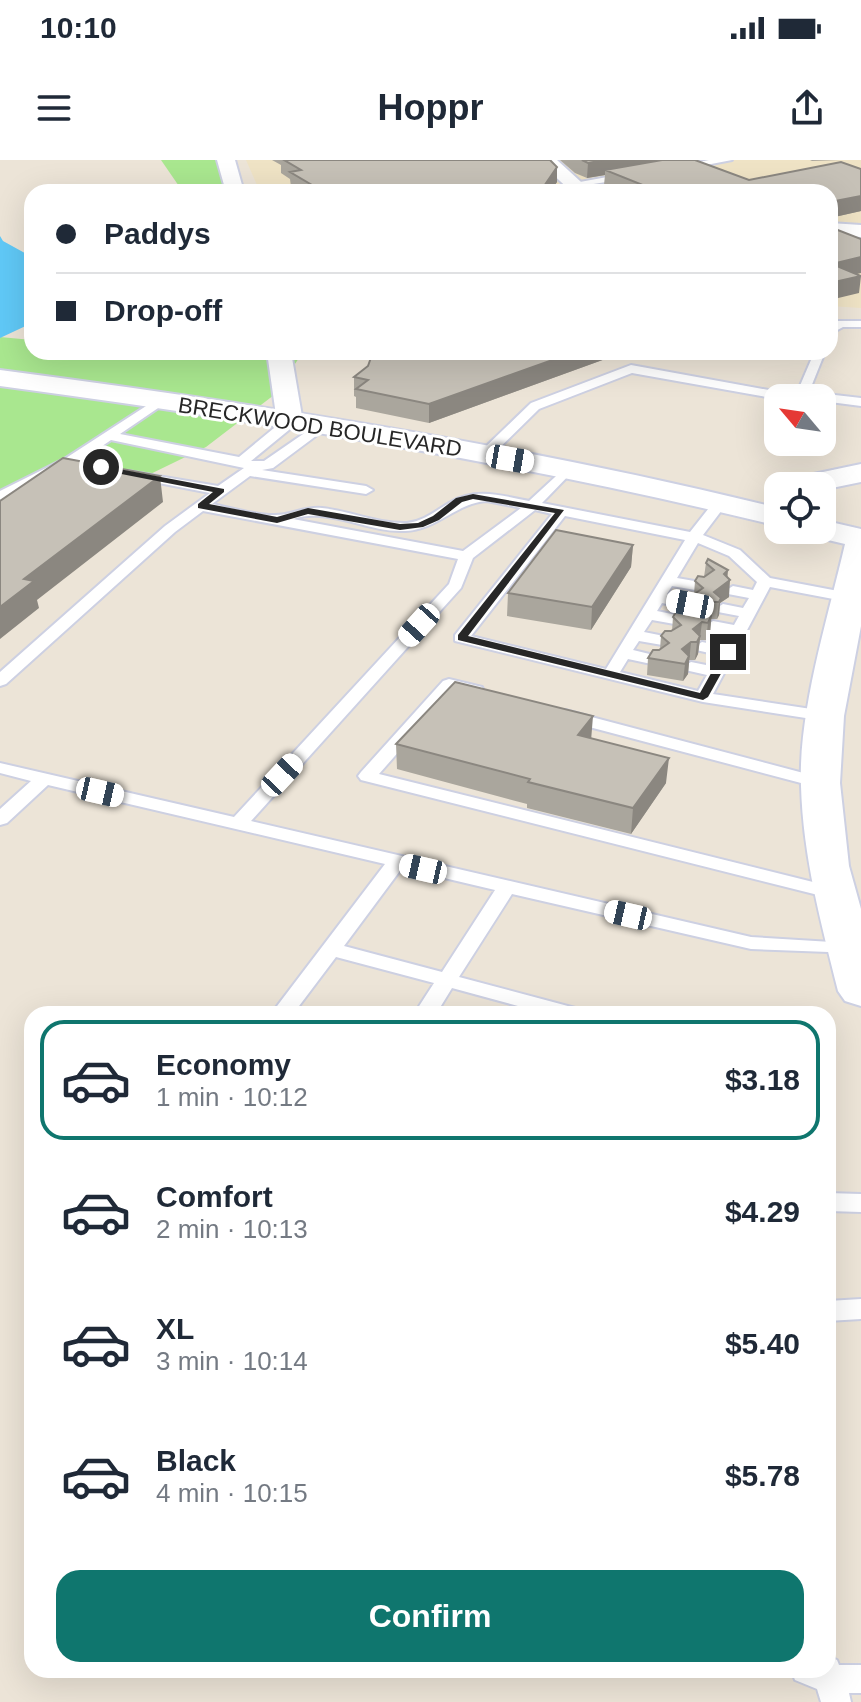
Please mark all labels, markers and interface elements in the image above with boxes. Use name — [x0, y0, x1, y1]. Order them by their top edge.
text: 10:10 — [40, 11, 117, 44]
icon: menu — [32, 86, 76, 130]
icon: share — [785, 86, 829, 130]
text: Hoppr — [378, 87, 483, 128]
text: Paddys — [104, 217, 211, 250]
text: Drop-off — [104, 294, 222, 327]
north arrow — [764, 384, 836, 456]
map controls — [764, 384, 836, 544]
street label: BRECKWOOD BOULEVARD — [176, 392, 464, 462]
car — [484, 443, 536, 475]
route start — [83, 449, 119, 485]
button: locate — [764, 472, 836, 544]
car — [664, 588, 716, 620]
car — [394, 599, 444, 651]
route end — [710, 634, 746, 670]
car — [257, 749, 307, 801]
car — [74, 775, 126, 809]
car — [397, 852, 449, 886]
car — [602, 898, 654, 932]
icon: car — [60, 1044, 132, 1116]
text: Economy — [156, 1048, 291, 1081]
text: $3.18 — [725, 1063, 800, 1096]
text: 1 min · 10:12 — [156, 1082, 308, 1112]
icon: car — [60, 1176, 132, 1248]
text: Comfort — [156, 1180, 273, 1213]
text: $4.29 — [725, 1195, 800, 1228]
text: 2 min · 10:13 — [156, 1214, 308, 1244]
icon: car — [60, 1308, 132, 1380]
text: XL — [156, 1312, 194, 1345]
text: $5.40 — [725, 1327, 800, 1360]
text: 3 min · 10:14 — [156, 1346, 308, 1376]
icon: car — [60, 1440, 132, 1512]
text: Black — [156, 1444, 236, 1477]
text: $5.78 — [725, 1459, 800, 1492]
text: 4 min · 10:15 — [156, 1478, 308, 1508]
button: Confirm — [56, 1570, 804, 1662]

